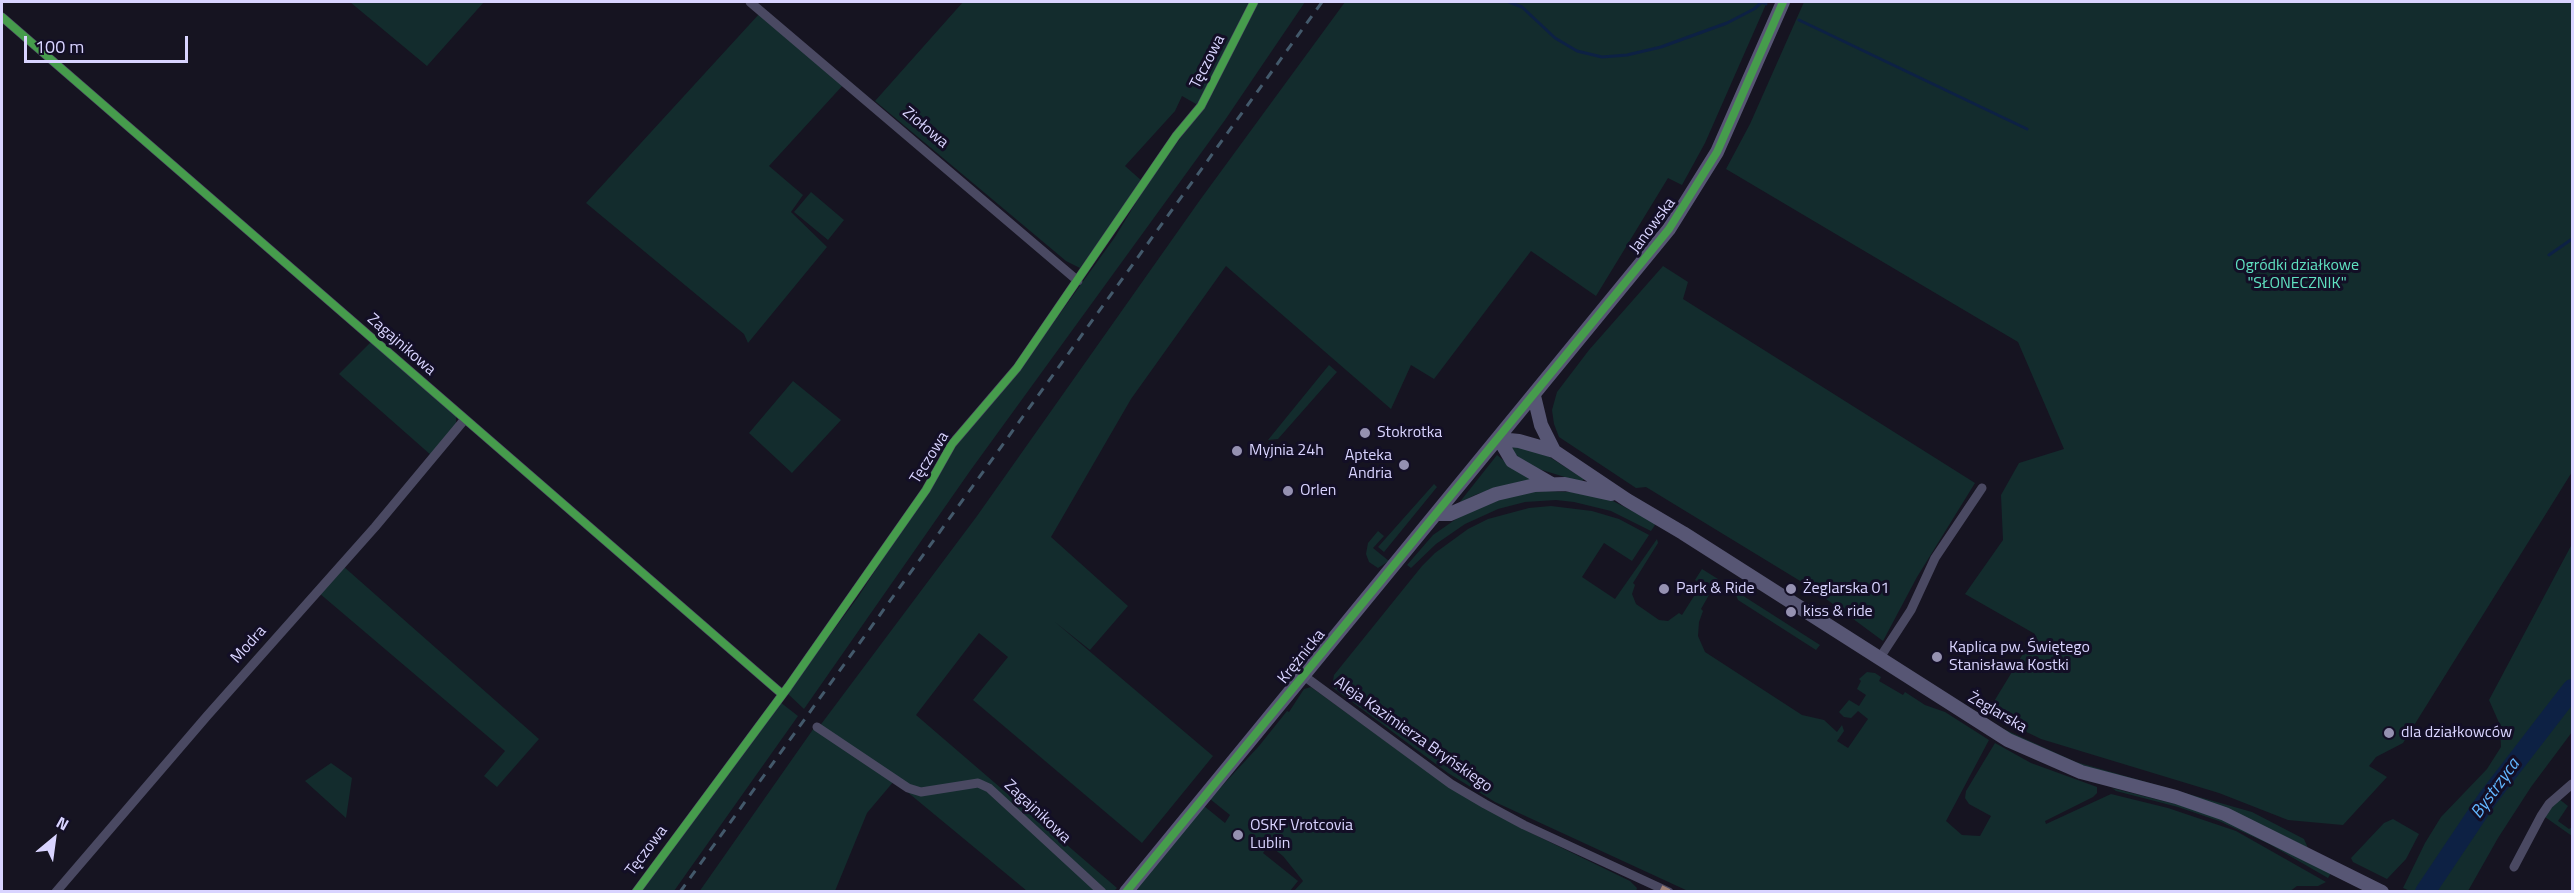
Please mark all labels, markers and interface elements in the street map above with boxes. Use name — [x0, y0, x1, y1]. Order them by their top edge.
scale bar — [27, 24, 190, 62]
street label: Tęczowa — [1186, 32, 1230, 92]
text: 100 m — [35, 33, 84, 60]
street label: Ziołowa — [898, 103, 952, 153]
street label: Janowska — [1626, 194, 1680, 258]
park label: Ogródki działkowe "SŁONECZNIK" — [2235, 256, 2359, 294]
street label: Zagajnikowa — [363, 310, 439, 380]
place label: Stokrotka — [1377, 423, 1442, 443]
marker: Stokrotka — [1358, 426, 1372, 440]
street label: Tęczowa — [907, 428, 953, 488]
place label: Myjnia 24h — [1249, 441, 1324, 461]
marker: Myjnia 24h — [1230, 444, 1244, 458]
place label: Apteka Andria — [1345, 446, 1392, 484]
marker: Apteka Andria — [1397, 458, 1411, 472]
place label: Orlen — [1300, 481, 1336, 501]
marker: Orlen — [1281, 484, 1295, 498]
place label: Park & Ride — [1676, 579, 1755, 599]
place label: Żeglarska 01 — [1803, 579, 1889, 599]
marker: Park & Ride — [1657, 582, 1671, 596]
marker: Żeglarska 01 — [1784, 582, 1798, 596]
place label: kiss & ride — [1803, 602, 1873, 622]
marker: kiss & ride — [1784, 605, 1798, 619]
street label: Modra — [227, 622, 271, 668]
street label: Krężnicka — [1274, 626, 1330, 688]
place label: Kaplica pw. Świętego Stanisława Kostki — [1949, 638, 2090, 676]
marker: Kaplica pw. Świętego Stanisława Kostki — [1930, 650, 1944, 664]
street label: Aleja Kazimierza Bryńskiego — [1330, 673, 1496, 797]
street label: Żeglarska — [1964, 688, 2030, 738]
place label: dla działkowców — [2401, 723, 2512, 743]
marker: dla działkowców — [2382, 726, 2396, 740]
water label: Bystrzyca — [2467, 755, 2525, 823]
street label: Zagajnikowa — [1000, 776, 1074, 848]
north arrow — [24, 809, 84, 869]
text: N — [52, 810, 73, 836]
place label: OSKF Vrotcovia Lublin — [1250, 816, 1353, 854]
street label: Tęczowa — [622, 822, 672, 880]
marker: OSKF Vrotcovia Lublin — [1231, 828, 1245, 842]

